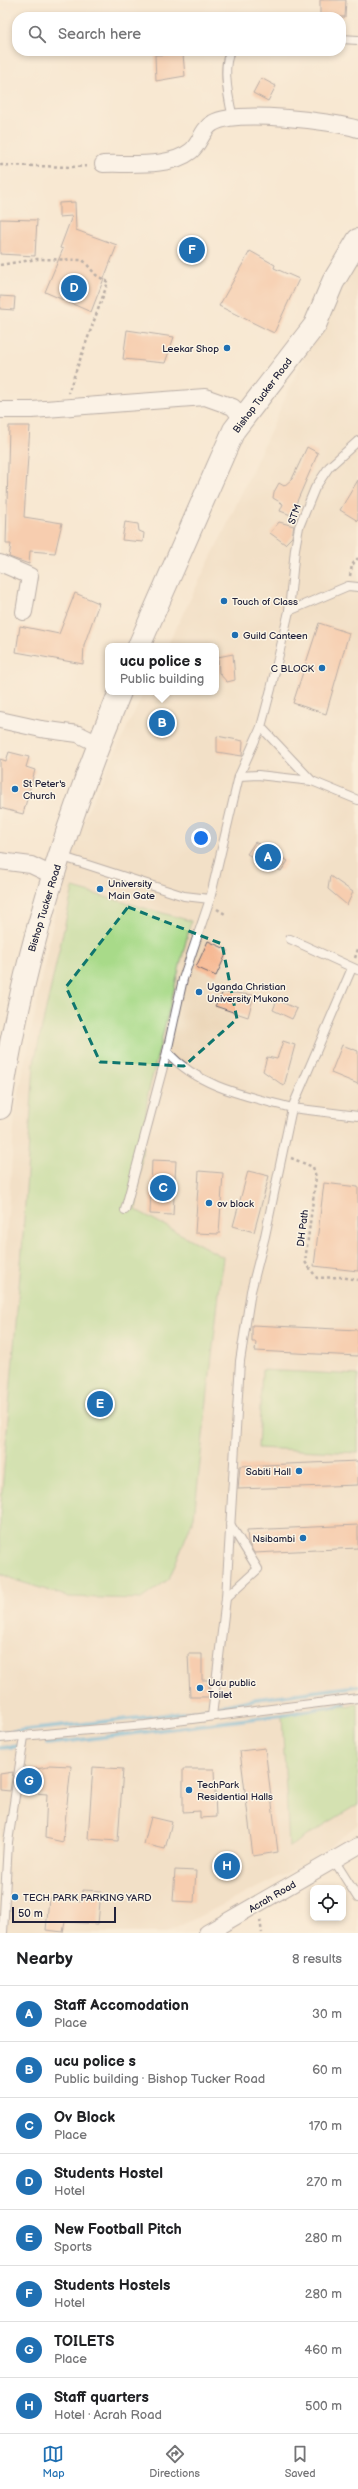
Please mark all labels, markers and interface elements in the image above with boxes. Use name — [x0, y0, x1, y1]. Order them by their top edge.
search box — [12, 12, 346, 56]
icon: search — [26, 23, 48, 45]
text: Search here — [58, 25, 141, 44]
pin: F — [179, 235, 205, 265]
pin: D — [61, 273, 87, 303]
place label: Leekar Shop — [162, 343, 219, 355]
marker: Leekar Shop — [222, 343, 232, 353]
street label: Bishop Tucker Road — [231, 356, 295, 435]
street label: STM — [286, 503, 304, 526]
marker: Touch of Class — [219, 596, 229, 606]
place label: Touch of Class — [232, 596, 298, 608]
marker: Guild Canteen — [230, 630, 240, 640]
place label: Guild Canteen — [243, 630, 308, 642]
popup — [105, 643, 219, 695]
text: ucu police s — [120, 652, 202, 671]
place label: C BLOCK — [271, 663, 315, 675]
marker: C BLOCK — [317, 663, 327, 673]
text: Public building — [120, 671, 204, 687]
pin: B — [149, 708, 175, 738]
place label: St Peter's Church — [23, 778, 66, 802]
marker: St Peter's Church — [10, 784, 20, 794]
your location — [191, 828, 211, 848]
pin: A — [255, 842, 281, 872]
street label: Bishop Tucker Road — [26, 863, 64, 953]
place label: University Main Gate — [108, 878, 155, 902]
marker: University Main Gate — [95, 884, 105, 894]
place label: Uganda Christian University Mukono — [207, 981, 289, 1005]
marker: Uganda Christian University Mukono — [194, 987, 204, 997]
pin: C — [150, 1173, 176, 1203]
marker: ov block — [204, 1198, 214, 1208]
place label: ov block — [217, 1198, 254, 1210]
street label: DH Path — [295, 1208, 311, 1247]
pin: E — [87, 1389, 113, 1419]
place label: Sabiti Hall — [246, 1466, 291, 1478]
marker: Sabiti Hall — [294, 1466, 304, 1476]
place label: Nsibambi — [253, 1533, 295, 1545]
marker: Nsibambi — [298, 1533, 308, 1543]
place label: Ucu public Toilet — [208, 1677, 256, 1701]
marker: Ucu public Toilet — [195, 1683, 205, 1693]
pin: G — [16, 1766, 42, 1796]
place label: TechPark Residential Halls — [197, 1779, 273, 1803]
marker: TechPark Residential Halls — [184, 1785, 194, 1795]
pin: H — [214, 1851, 240, 1881]
street label: Acrah Road — [247, 1878, 299, 1915]
map controls — [310, 1885, 346, 1921]
button: locate — [310, 1885, 346, 1921]
marker: TECH PARK PARKING YARD — [10, 1892, 20, 1902]
place label: TECH PARK PARKING YARD — [23, 1892, 152, 1904]
scale bar — [12, 1905, 116, 1924]
text: 50 m — [18, 1907, 43, 1920]
text: Nearby — [16, 1949, 73, 1969]
text: 8 results — [292, 1951, 342, 1967]
text: Staff Accomodation — [54, 1996, 189, 2015]
text: A — [25, 2006, 33, 2022]
text: 30 m — [312, 2006, 342, 2022]
text: Place — [54, 2015, 87, 2031]
text: ucu police s — [54, 2052, 136, 2071]
text: B — [24, 2062, 34, 2078]
text: 60 m — [312, 2062, 342, 2078]
text: Public building · Bishop Tucker Road — [54, 2071, 265, 2087]
text: Ov Block — [54, 2108, 115, 2127]
text: C — [24, 2118, 34, 2134]
text: 170 m — [309, 2118, 342, 2134]
text: Place — [54, 2127, 87, 2143]
text: Students Hostel — [54, 2164, 163, 2183]
text: D — [24, 2174, 34, 2190]
text: 270 m — [306, 2174, 342, 2190]
text: Hotel — [54, 2183, 85, 2199]
text: New Football Pitch — [54, 2220, 182, 2239]
text: E — [25, 2230, 33, 2246]
text: 280 m — [305, 2230, 342, 2246]
text: Sports — [54, 2239, 92, 2255]
text: Students Hostels — [54, 2276, 170, 2295]
text: F — [25, 2286, 33, 2302]
text: 280 m — [305, 2286, 342, 2302]
text: Hotel — [54, 2295, 85, 2311]
text: TOILETS — [54, 2332, 114, 2351]
text: G — [24, 2342, 34, 2358]
text: 460 m — [304, 2342, 342, 2358]
text: Place — [54, 2351, 87, 2367]
text: Staff quarters — [54, 2388, 149, 2407]
text: H — [24, 2398, 34, 2414]
text: 500 m — [305, 2398, 342, 2414]
text: Hotel · Acrah Road — [54, 2407, 162, 2423]
tab: Map — [42, 2443, 65, 2480]
tab: Directions — [149, 2443, 200, 2480]
tab: Saved — [285, 2443, 316, 2480]

